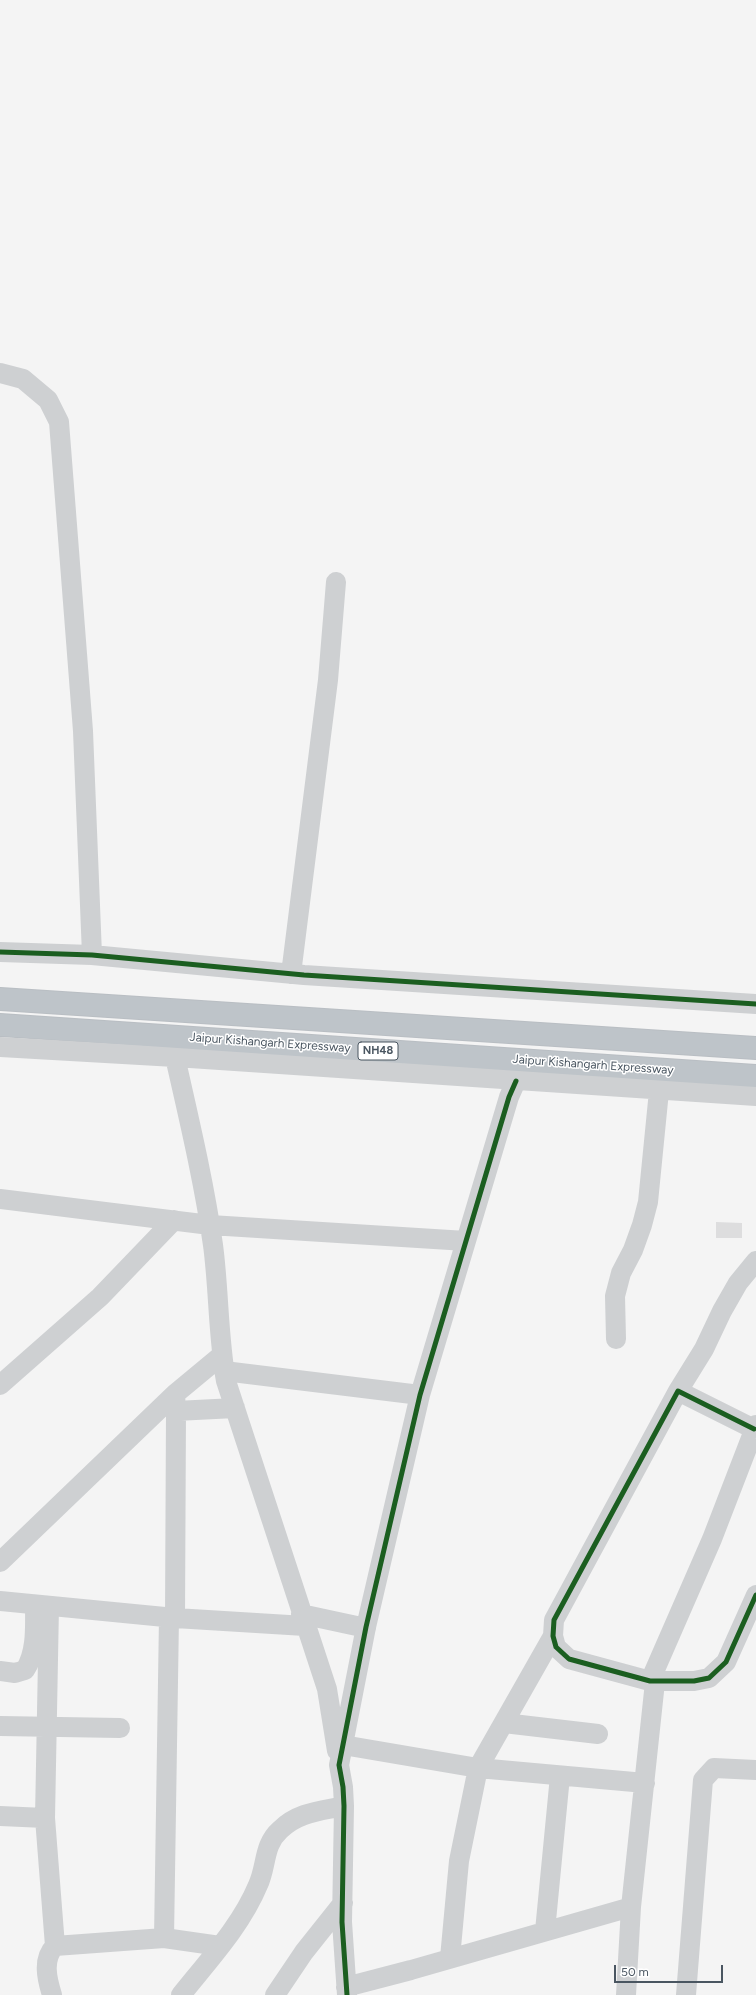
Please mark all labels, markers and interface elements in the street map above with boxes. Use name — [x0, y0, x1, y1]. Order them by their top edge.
street label: Jaipur Kishangarh Expressway — [189, 1030, 351, 1056]
road number: NH48 — [358, 1042, 398, 1060]
street label: Jaipur Kishangarh Expressway — [512, 1052, 674, 1078]
scale bar — [616, 1957, 725, 1983]
text: 50 m — [621, 1965, 649, 1979]

